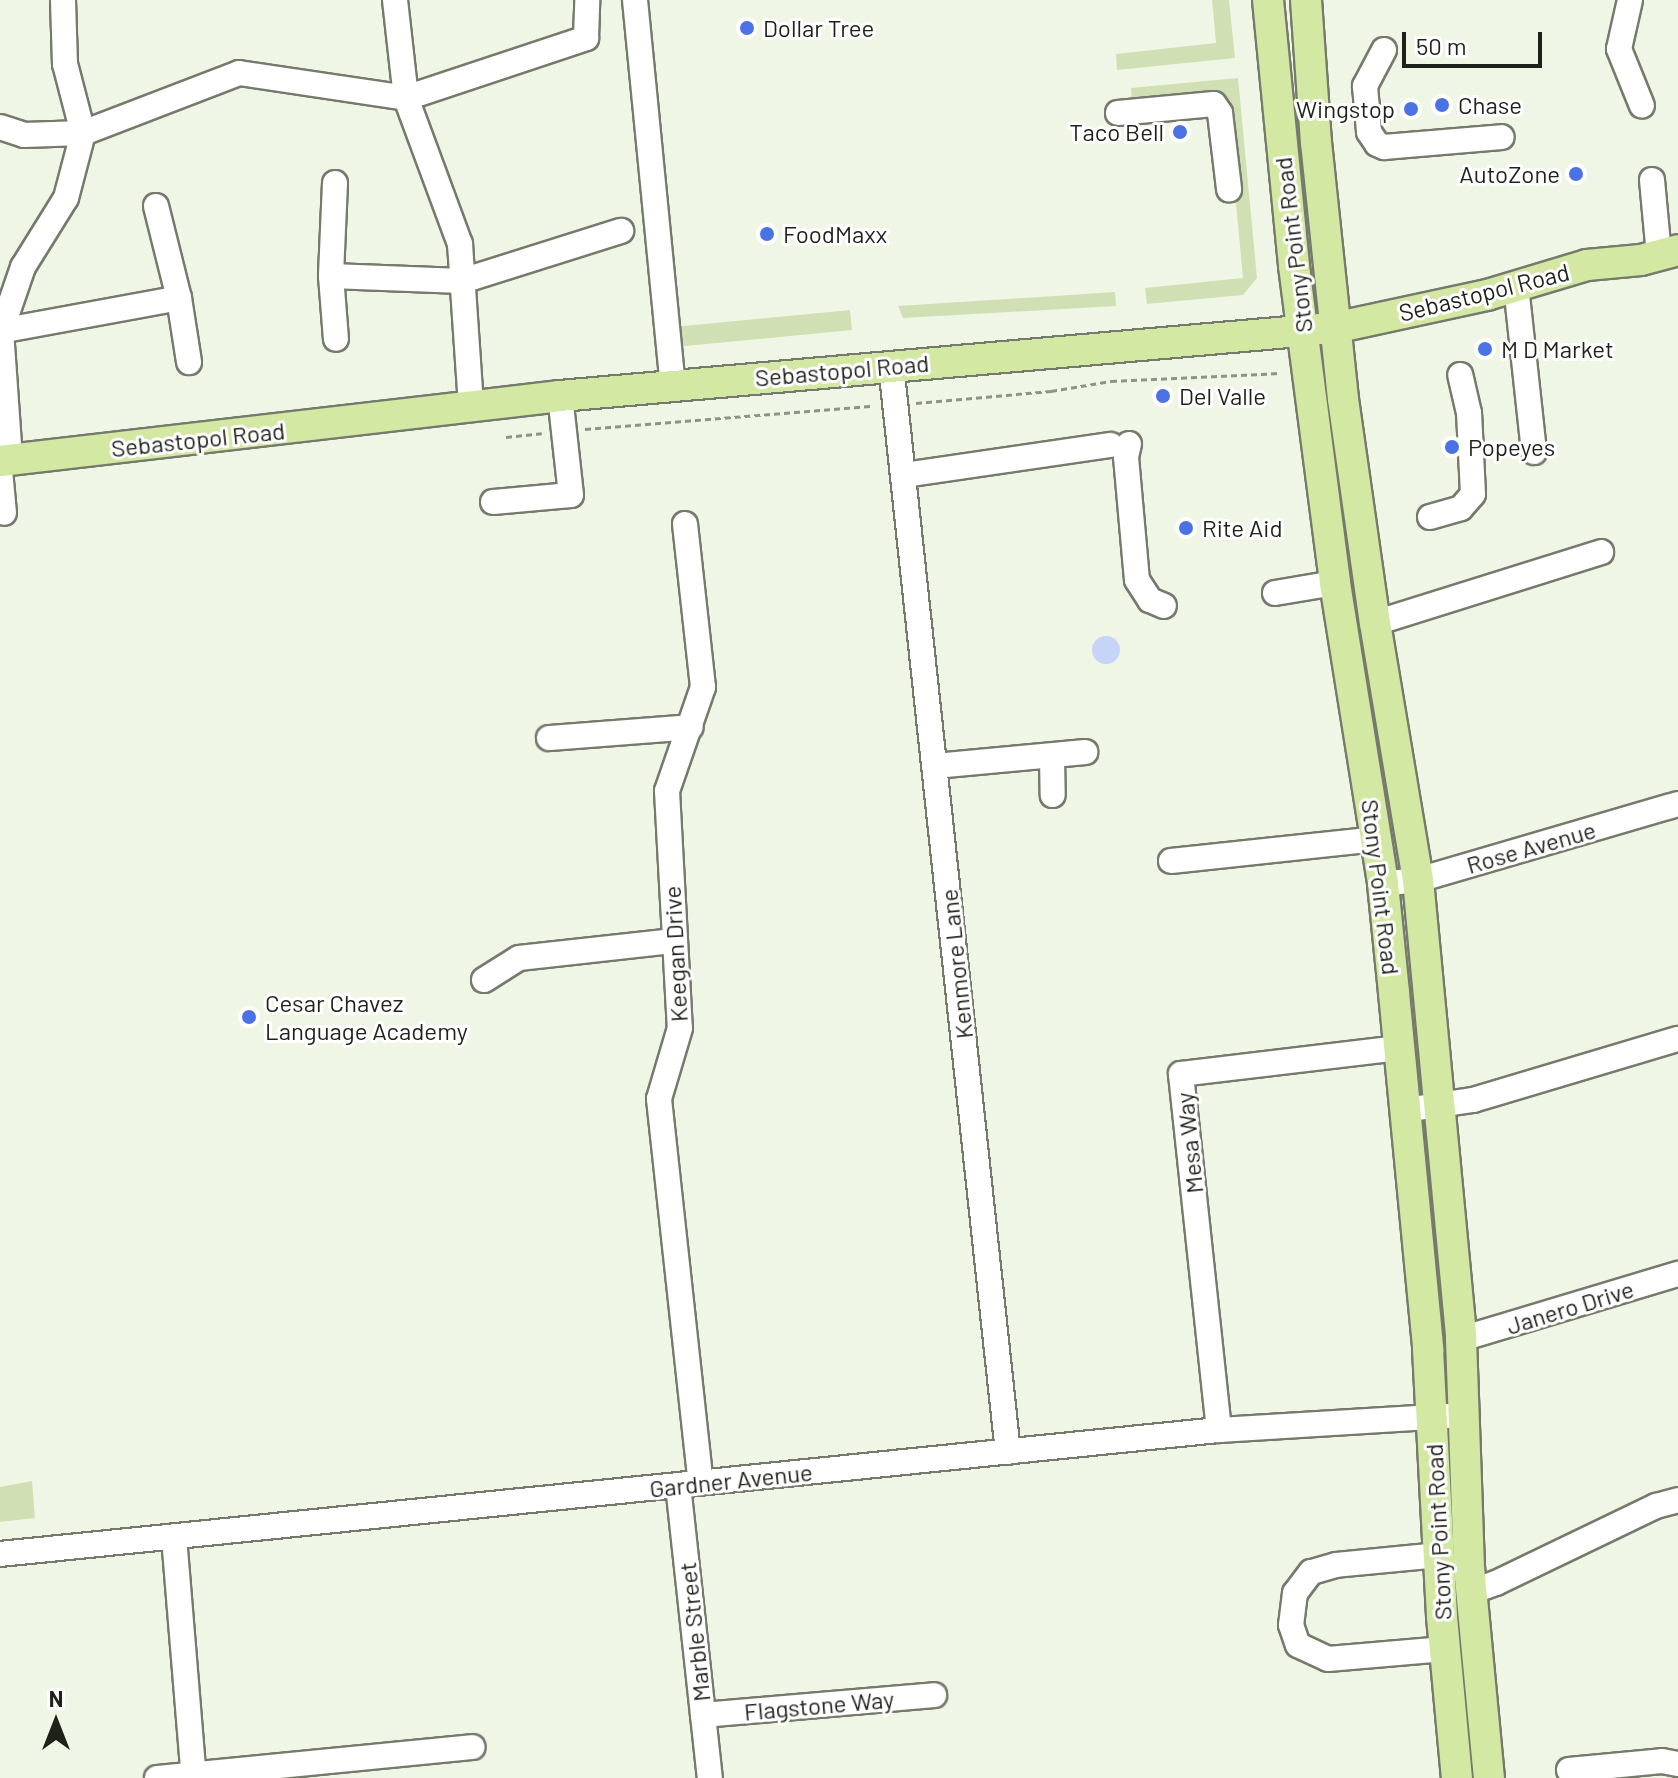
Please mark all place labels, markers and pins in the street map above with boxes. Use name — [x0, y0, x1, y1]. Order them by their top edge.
place label: Dollar Tree — [763, 14, 874, 42]
marker: Dollar Tree — [738, 19, 756, 37]
place label: Chase — [1458, 91, 1522, 119]
place label: Wingstop — [1296, 95, 1395, 123]
marker: Chase — [1433, 96, 1451, 114]
marker: Wingstop — [1402, 100, 1420, 118]
place label: Taco Bell — [1069, 118, 1164, 146]
marker: Taco Bell — [1171, 123, 1189, 141]
place label: AutoZone — [1459, 160, 1560, 188]
marker: AutoZone — [1567, 165, 1585, 183]
place label: FoodMaxx — [783, 220, 887, 248]
marker: FoodMaxx — [758, 225, 776, 243]
place label: M D Market — [1501, 335, 1614, 363]
marker: M D Market — [1476, 340, 1494, 358]
place label: Del Valle — [1179, 382, 1266, 410]
marker: Del Valle — [1154, 387, 1172, 405]
place label: Popeyes — [1468, 433, 1555, 461]
marker: Popeyes — [1443, 438, 1461, 456]
place label: Rite Aid — [1202, 514, 1283, 542]
marker: Rite Aid — [1177, 519, 1195, 537]
place label: Cesar Chavez Language Academy — [265, 989, 468, 1045]
marker: Cesar Chavez Language Academy — [240, 1008, 258, 1026]

